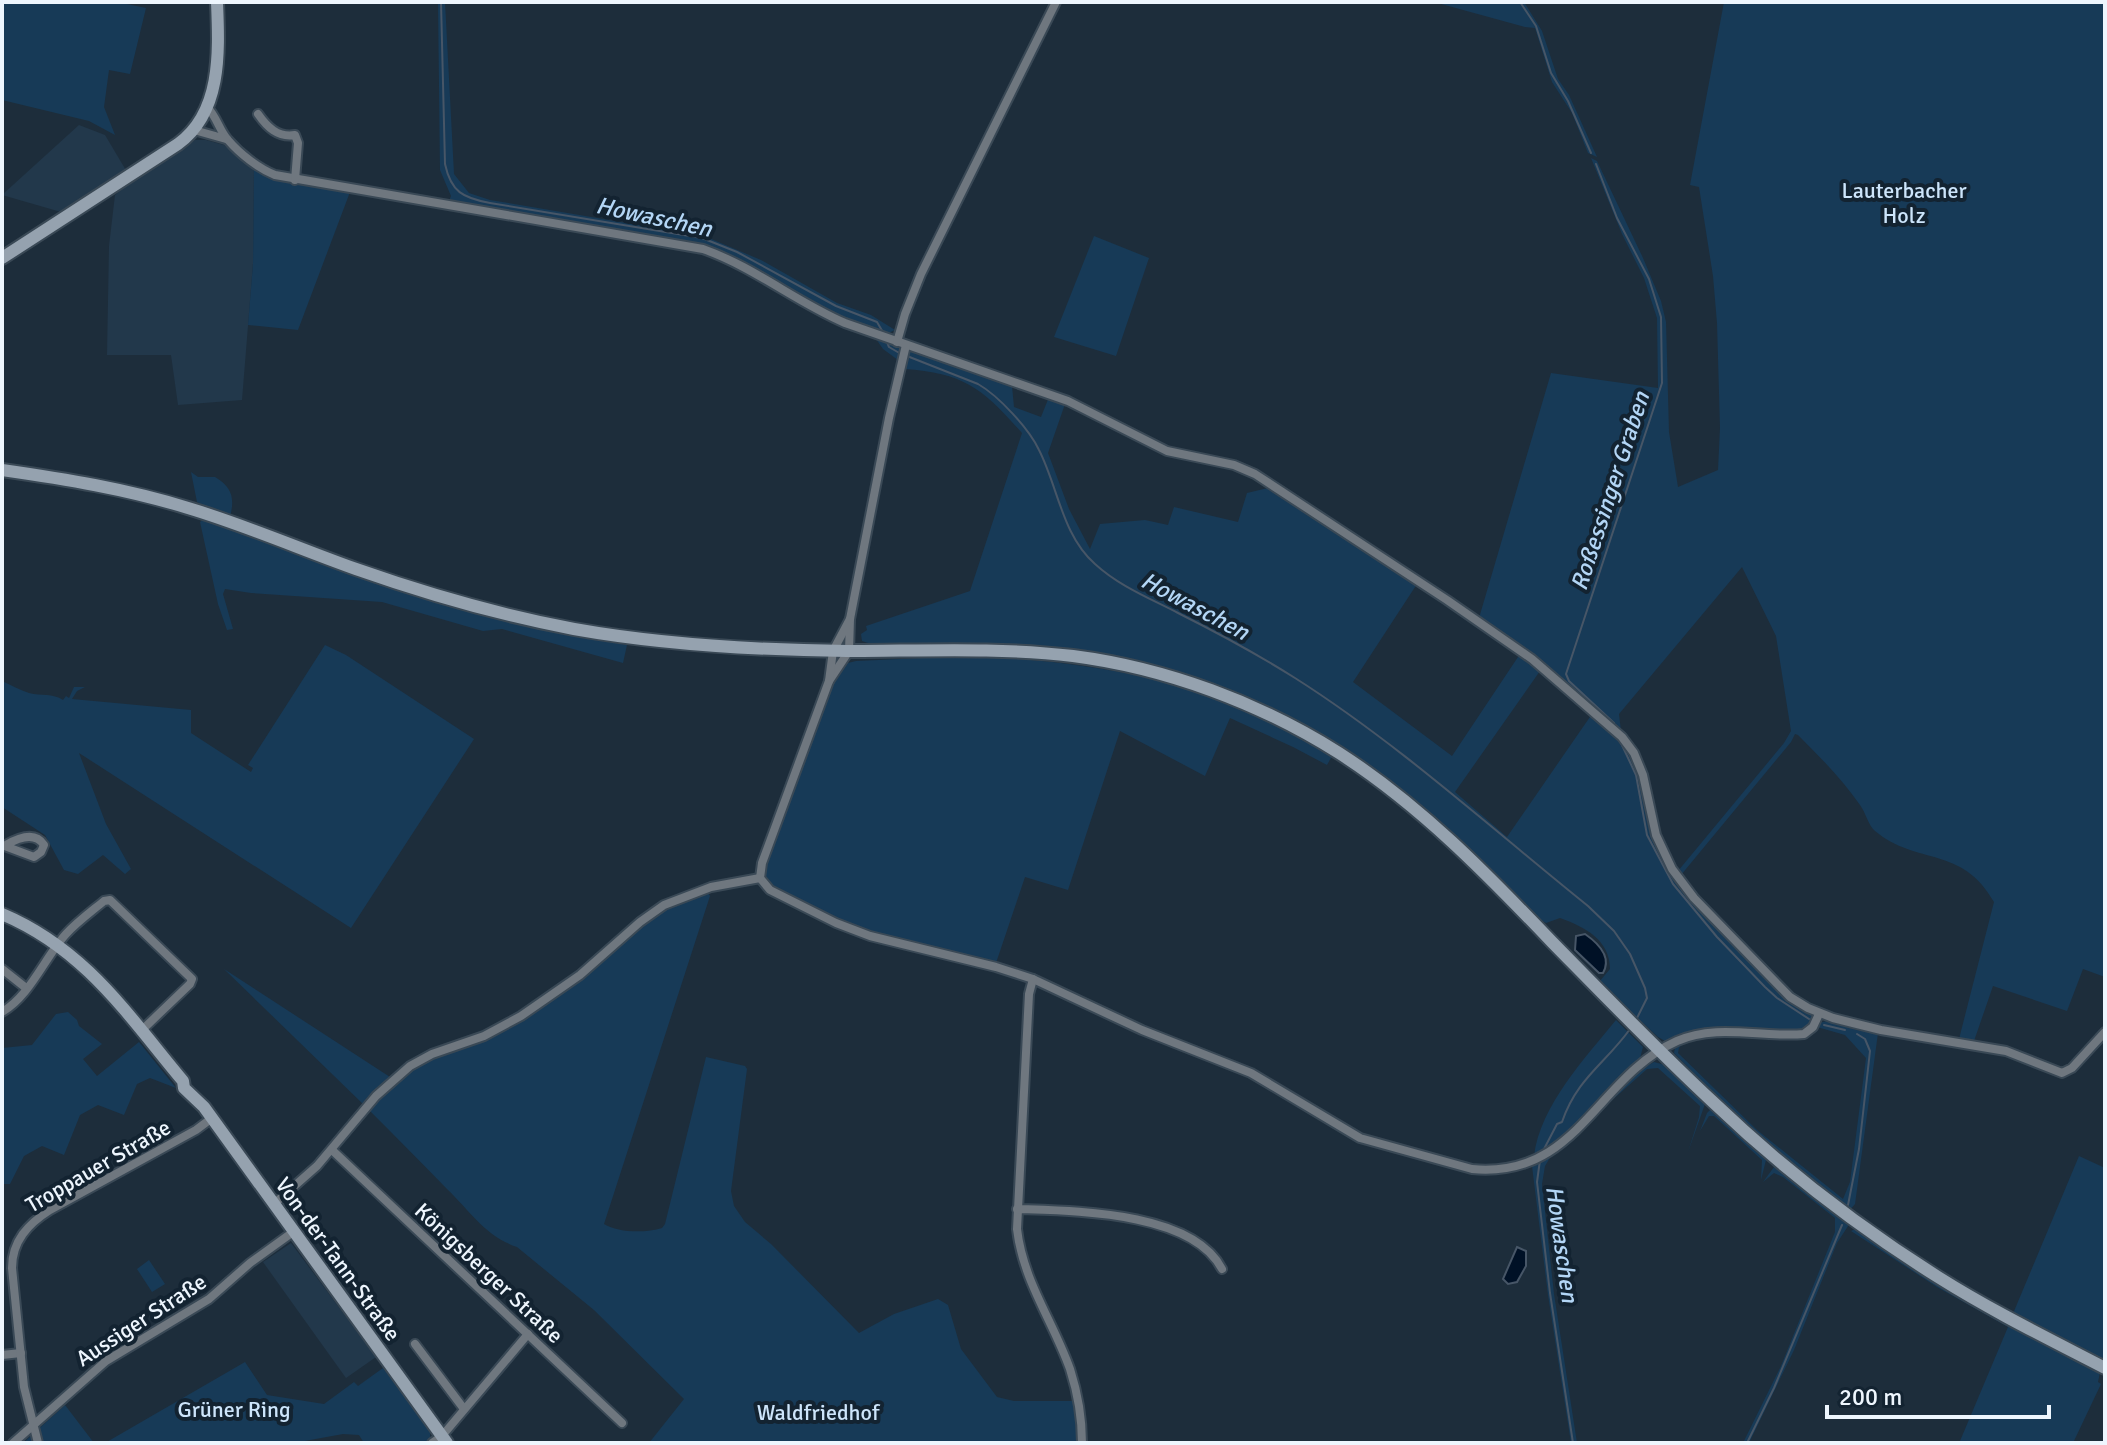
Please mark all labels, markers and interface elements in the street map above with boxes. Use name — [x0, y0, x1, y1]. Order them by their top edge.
park label: Lauterbacher Holz — [1841, 177, 1967, 229]
water label: Howaschen — [593, 190, 716, 244]
water label: Roßessinger Graben — [1564, 387, 1657, 594]
water label: Howaschen — [1136, 565, 1255, 647]
street label: Troppauer Straße — [21, 1114, 175, 1218]
street label: Von-der-Tann-Straße — [270, 1172, 406, 1346]
water label: Howaschen — [1539, 1184, 1585, 1305]
street label: Königsberger Straße — [409, 1197, 569, 1349]
street label: Aussiger Straße — [71, 1268, 211, 1372]
scale bar — [1827, 1369, 2049, 1419]
text: 200 m — [1839, 1382, 1902, 1412]
park label: Grüner Ring — [177, 1396, 291, 1423]
park label: Waldfriedhof — [757, 1399, 881, 1426]

